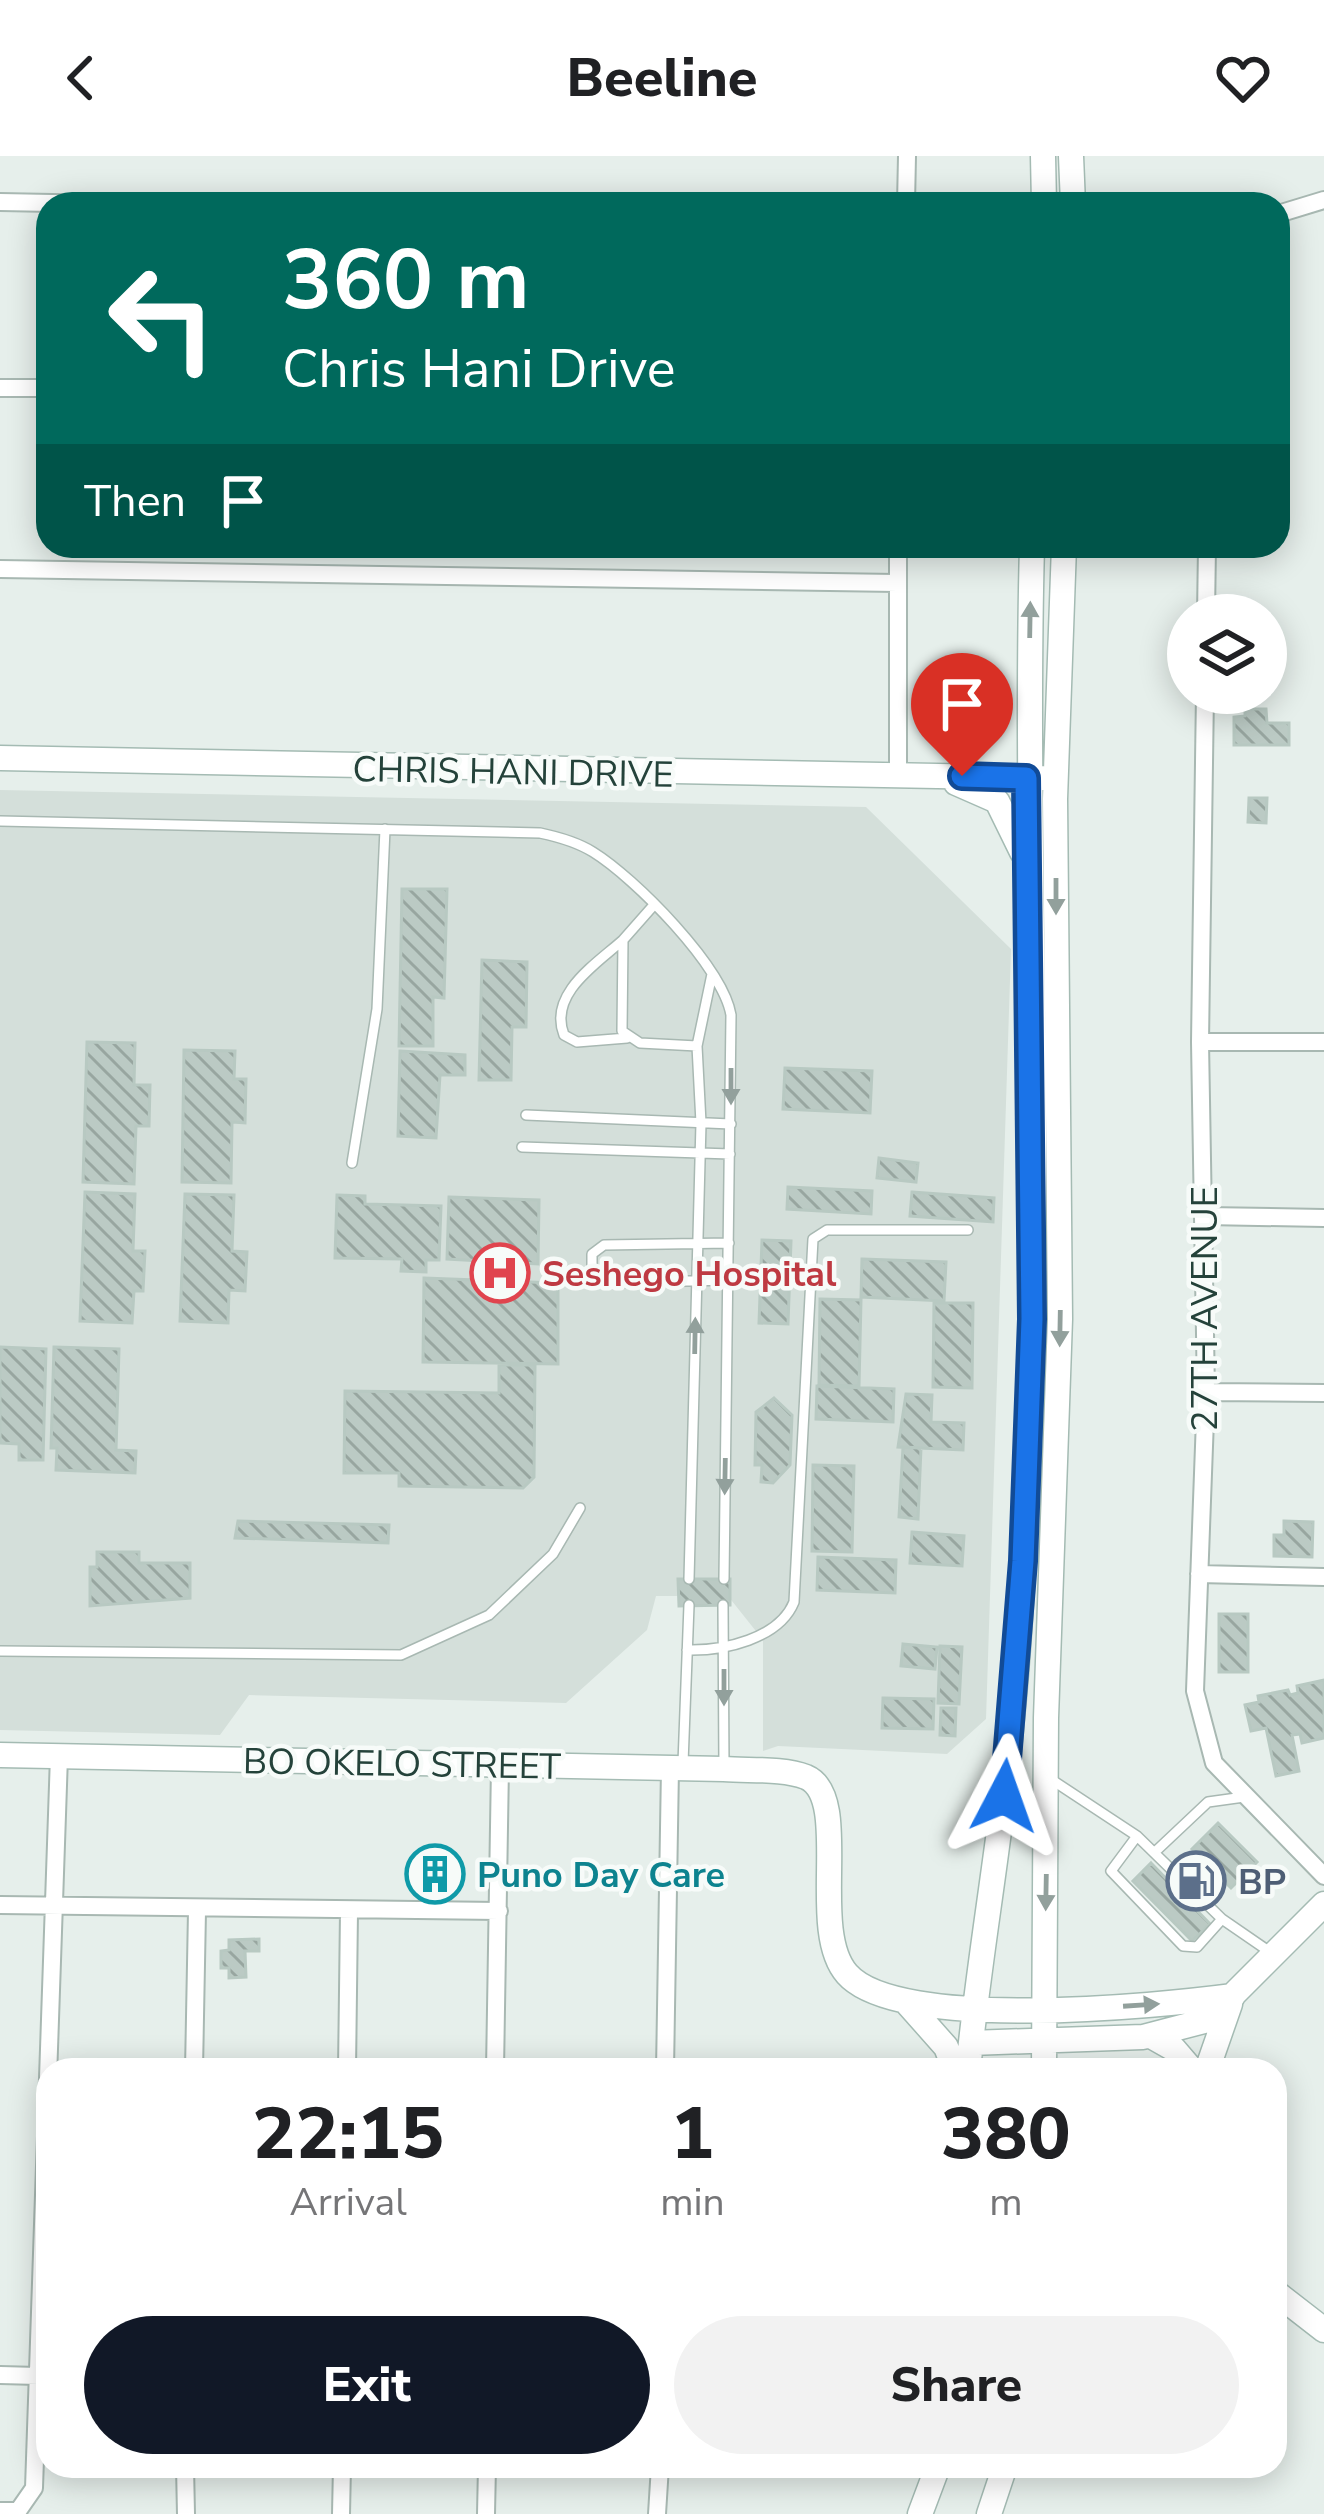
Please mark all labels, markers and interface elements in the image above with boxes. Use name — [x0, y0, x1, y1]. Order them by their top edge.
text: Beeline — [566, 41, 758, 115]
icon: back — [48, 45, 114, 111]
icon: heart — [1210, 45, 1276, 111]
text: 360 m — [282, 223, 530, 338]
icon: left — [84, 240, 240, 396]
text: Chris Hani Drive — [282, 332, 676, 406]
icon: arrive — [210, 468, 276, 534]
text: Then — [84, 471, 186, 532]
map controls — [1167, 594, 1287, 714]
button: layers — [1167, 594, 1287, 714]
one-way arrow — [1020, 600, 1039, 638]
pin — [911, 653, 1013, 776]
icon: arrive — [929, 671, 995, 737]
street label: CHRIS HANI DRIVE — [352, 745, 674, 800]
one-way arrow — [1046, 878, 1066, 916]
one-way arrow — [721, 1068, 741, 1106]
street label: 27TH AVENUE — [1181, 1186, 1230, 1432]
hospital icon: Seshego Hospital — [469, 1242, 531, 1304]
place label: Seshego Hospital — [542, 1250, 837, 1299]
one-way arrow — [1050, 1310, 1070, 1348]
one-way arrow — [686, 1316, 705, 1354]
one-way arrow — [716, 1458, 735, 1496]
one-way arrow — [714, 1669, 734, 1707]
position arrow — [941, 1733, 1067, 1859]
street label: BO OKELO STREET — [243, 1737, 562, 1792]
building icon: Puno Day Care — [404, 1843, 466, 1905]
fuel station icon: BP — [1165, 1850, 1227, 1912]
place label: Puno Day Care — [477, 1851, 725, 1900]
place label: BP — [1238, 1858, 1286, 1907]
one-way arrow — [1036, 1874, 1055, 1912]
one-way arrow — [1123, 1996, 1160, 2015]
text: 22:15 — [252, 2085, 444, 2183]
text: 1 — [671, 2085, 714, 2183]
text: 380 — [941, 2085, 1071, 2183]
text: Arrival — [289, 2176, 407, 2229]
text: min — [660, 2176, 725, 2229]
text: m — [989, 2176, 1023, 2229]
button: Exit — [84, 2316, 650, 2454]
button: Share — [674, 2316, 1239, 2454]

